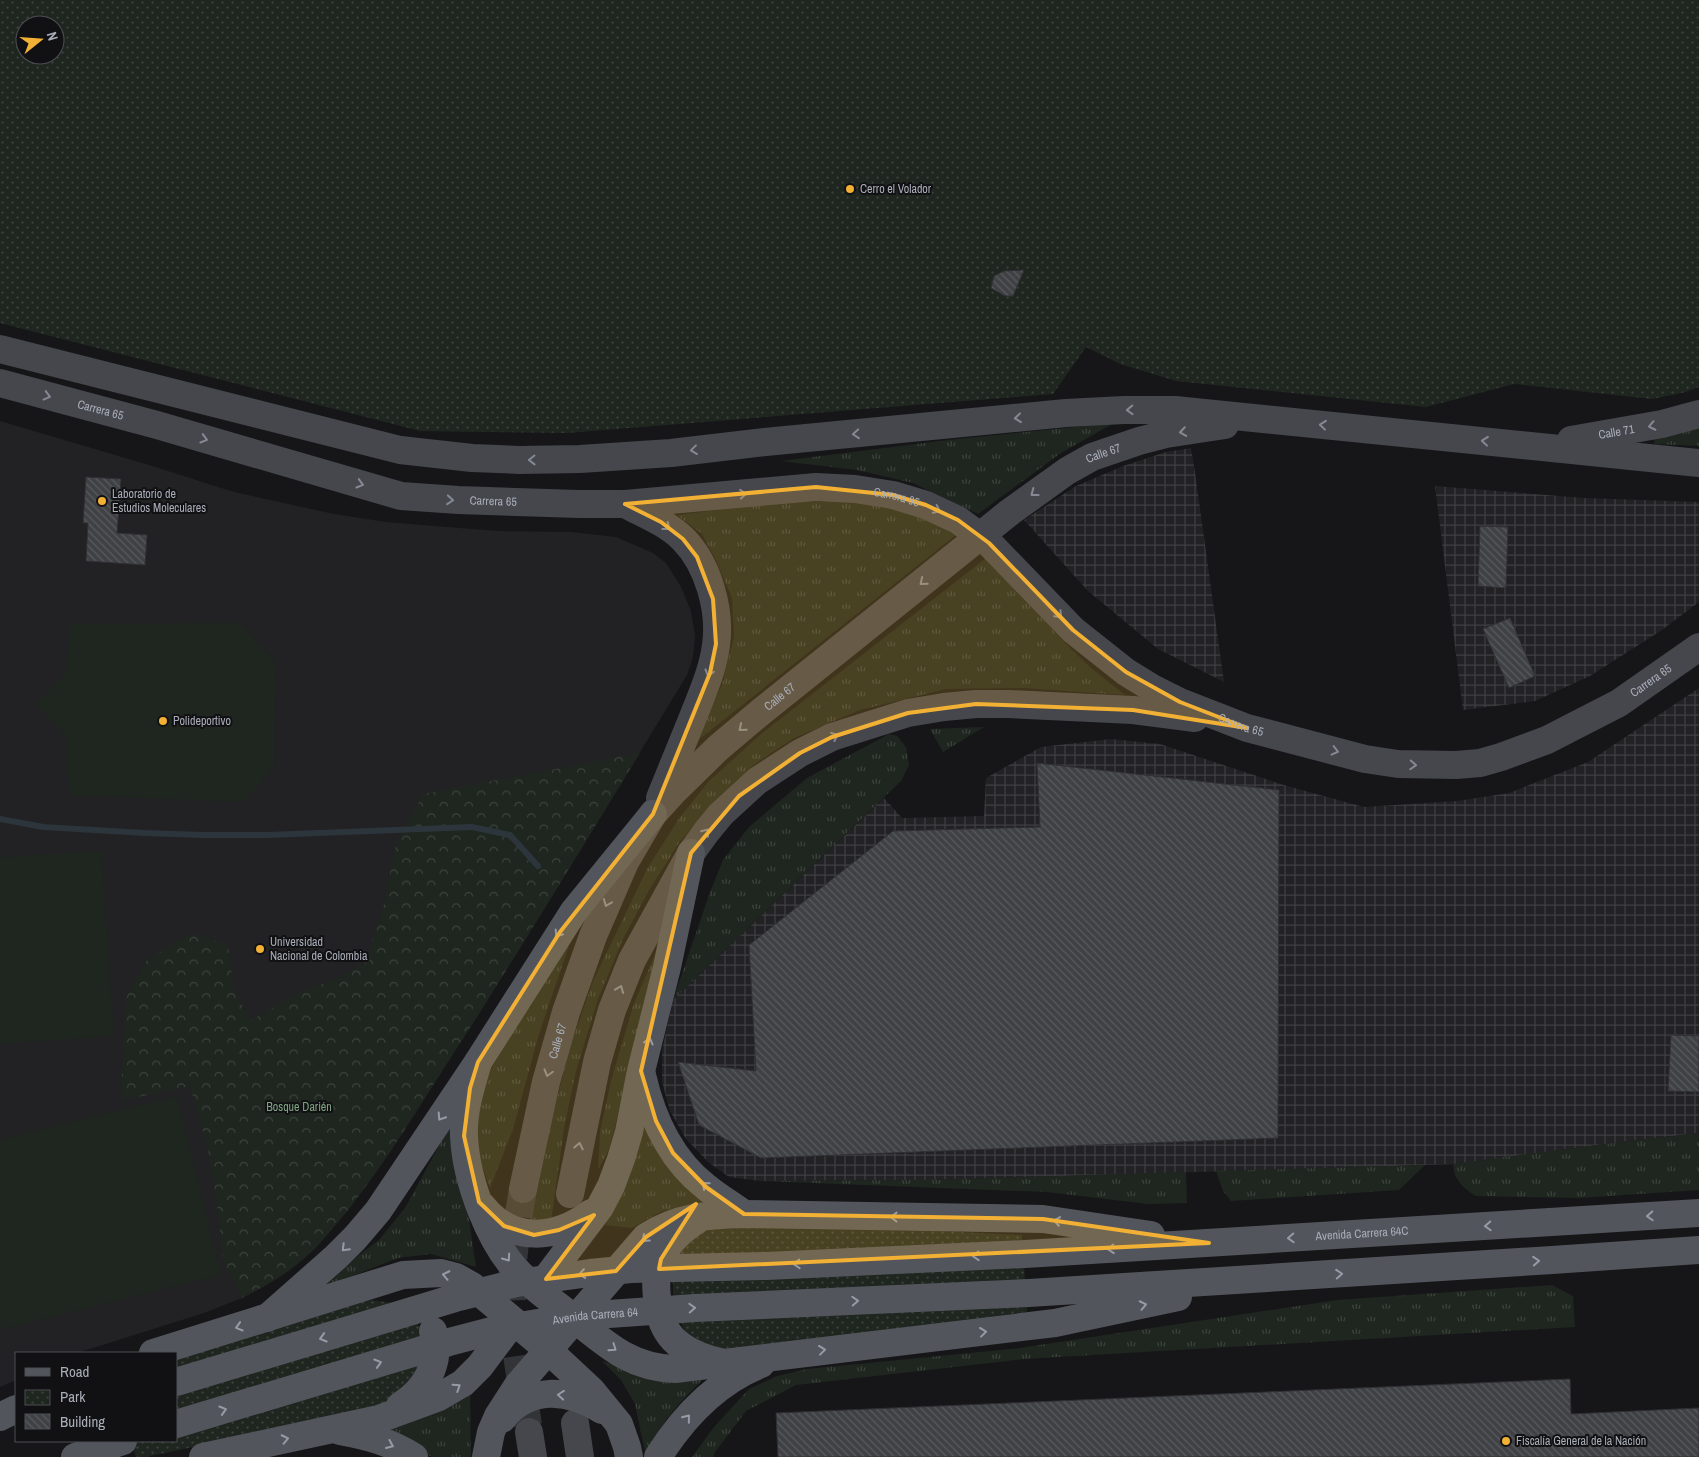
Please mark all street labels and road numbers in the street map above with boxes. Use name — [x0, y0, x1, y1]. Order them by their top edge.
street label: Carrera 65 — [76, 396, 126, 424]
street label: Calle 71 — [1597, 421, 1636, 443]
street label: Calle 67 — [1083, 440, 1123, 467]
street label: Carrera 65 — [872, 484, 922, 511]
street label: Carrera 65 — [469, 492, 518, 510]
street label: Carrera 65 — [1627, 660, 1675, 701]
street label: Calle 67 — [761, 679, 799, 714]
street label: Carrera 65 — [1216, 710, 1266, 740]
street label: Calle 67 — [545, 1021, 570, 1061]
street label: Avenida Carrera 64C — [1314, 1223, 1409, 1244]
street label: Avenida Carrera 64 — [550, 1304, 639, 1329]

